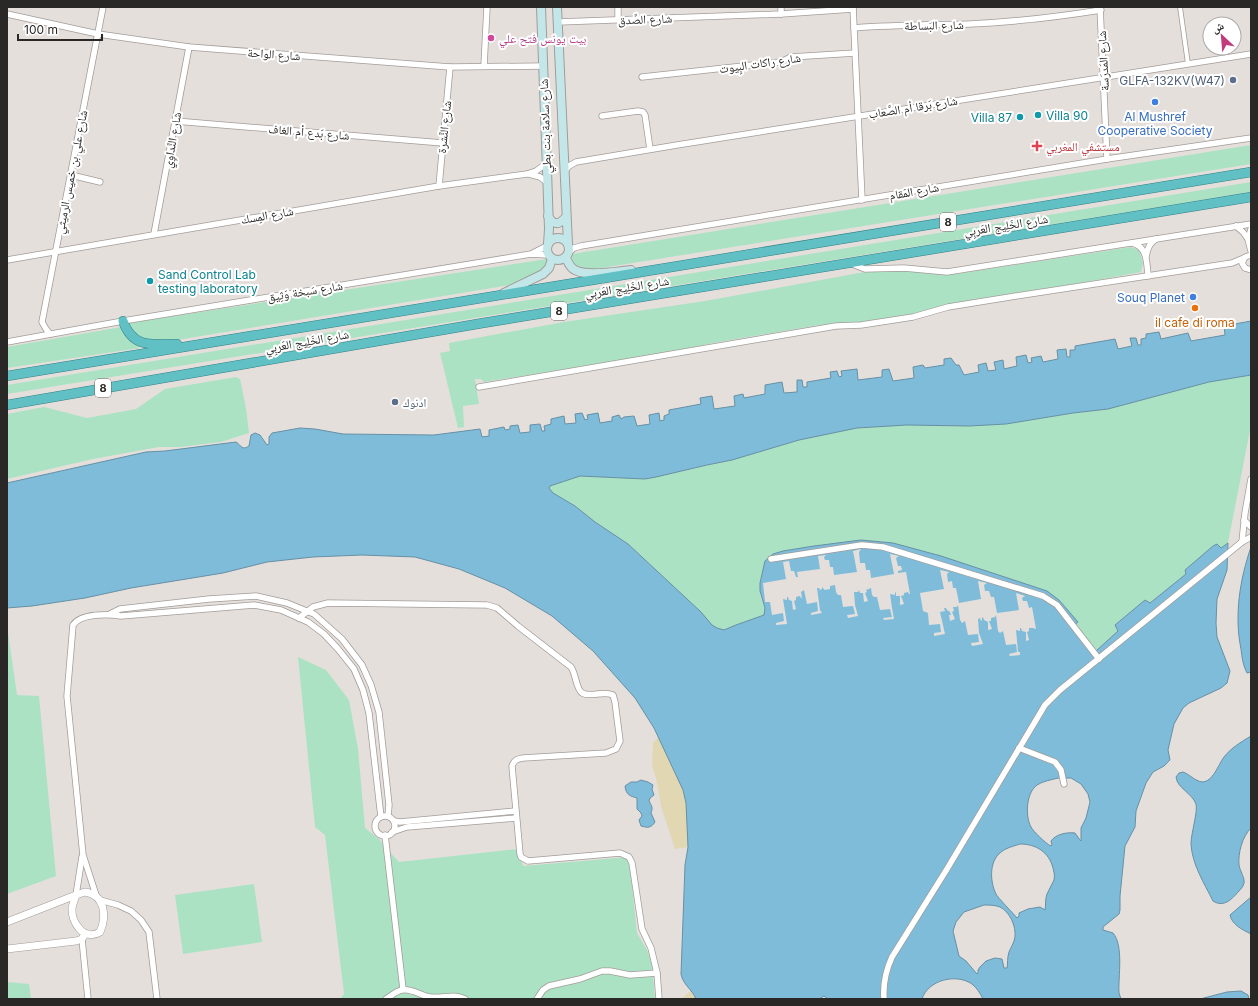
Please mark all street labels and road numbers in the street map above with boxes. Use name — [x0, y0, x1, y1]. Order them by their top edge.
street label: شارع الصِّدق — [618, 11, 673, 28]
street label: شارع البَساطة — [904, 17, 964, 34]
street label: شارع المَدرَسة — [1094, 30, 1113, 91]
street label: شارع الواحة — [247, 45, 301, 64]
street label: شارع راكات البِيوت — [718, 50, 802, 78]
street label: شارع سلامة بنت بطي — [536, 78, 557, 174]
street label: شارع بَرقا أم الصَّعاب — [867, 93, 959, 122]
street label: شارع النَّشرة — [434, 100, 455, 154]
street label: شارع علي بن خميس الرميثي — [52, 109, 93, 236]
street label: شارع النَّداوِي — [160, 111, 187, 170]
street label: شارع بَدع أم الغاف — [268, 121, 350, 144]
street label: شارع المَقام — [888, 179, 940, 204]
street label: شارع المِسك — [239, 203, 295, 228]
street label: شارع الخَلِيج العَربِي — [963, 211, 1050, 242]
road number: 8 — [940, 213, 956, 231]
street label: شارع الخَلِيج العَربِي — [584, 273, 671, 304]
street label: شارع سَبخة وَثِيق — [266, 278, 344, 305]
road number: 8 — [551, 302, 567, 320]
street label: شارع الخَلِيج العَربِي — [264, 326, 351, 359]
road number: 8 — [95, 379, 111, 397]

